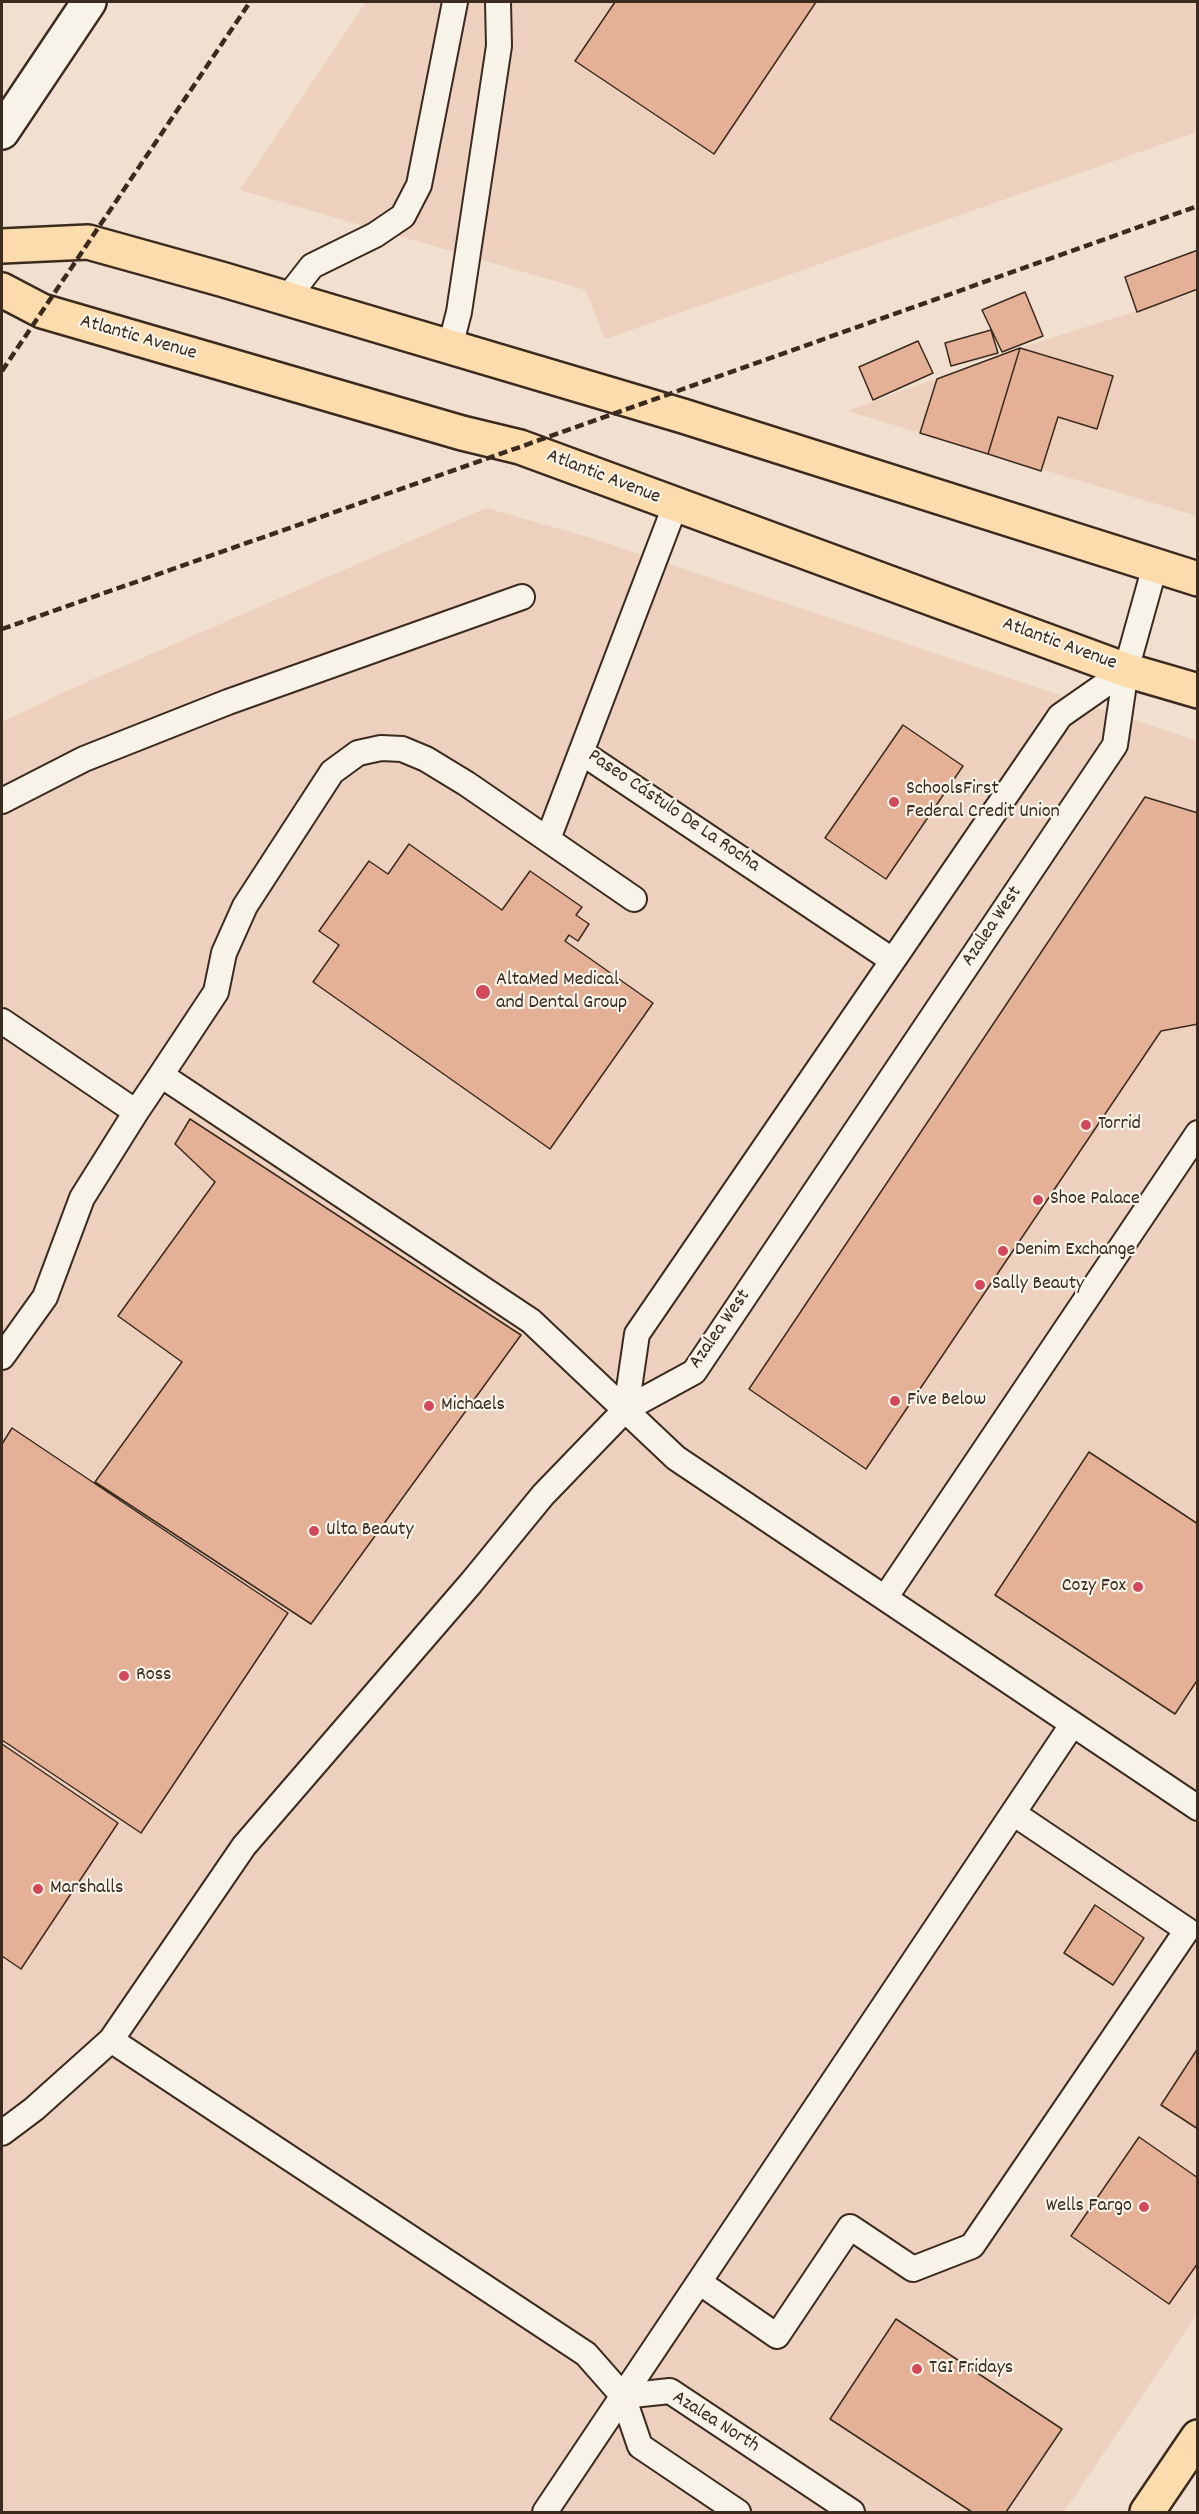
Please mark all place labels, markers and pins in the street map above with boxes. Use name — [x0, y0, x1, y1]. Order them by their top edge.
place label: SchoolsFirst Federal Credit Union — [906, 778, 1060, 825]
marker: SchoolsFirst Federal Credit Union — [887, 795, 901, 809]
place label: AltaMed Medical and Dental Group — [496, 969, 627, 1016]
marker: AltaMed Medical and Dental Group — [474, 983, 492, 1001]
place label: Torrid — [1098, 1113, 1141, 1137]
marker: Torrid — [1079, 1118, 1093, 1132]
place label: Shoe Palace — [1050, 1188, 1140, 1212]
marker: Shoe Palace — [1031, 1193, 1045, 1207]
place label: Denim Exchange — [1015, 1239, 1135, 1263]
marker: Denim Exchange — [996, 1244, 1010, 1258]
place label: Sally Beauty — [992, 1273, 1084, 1297]
marker: Sally Beauty — [973, 1278, 987, 1292]
place label: Five Below — [907, 1389, 986, 1413]
place label: Michaels — [441, 1394, 505, 1418]
marker: Five Below — [888, 1394, 902, 1408]
marker: Michaels — [422, 1399, 436, 1413]
place label: Ulta Beauty — [326, 1519, 413, 1543]
marker: Ulta Beauty — [307, 1524, 321, 1538]
place label: Cozy Fox — [1062, 1575, 1126, 1599]
marker: Cozy Fox — [1131, 1580, 1145, 1594]
place label: Ross — [136, 1664, 171, 1688]
marker: Ross — [117, 1669, 131, 1683]
place label: Marshalls — [50, 1877, 123, 1901]
marker: Marshalls — [31, 1882, 45, 1896]
place label: Wells Fargo — [1046, 2195, 1132, 2219]
marker: Wells Fargo — [1137, 2200, 1151, 2214]
place label: TGI Fridays — [929, 2357, 1013, 2381]
marker: TGI Fridays — [910, 2362, 924, 2376]

